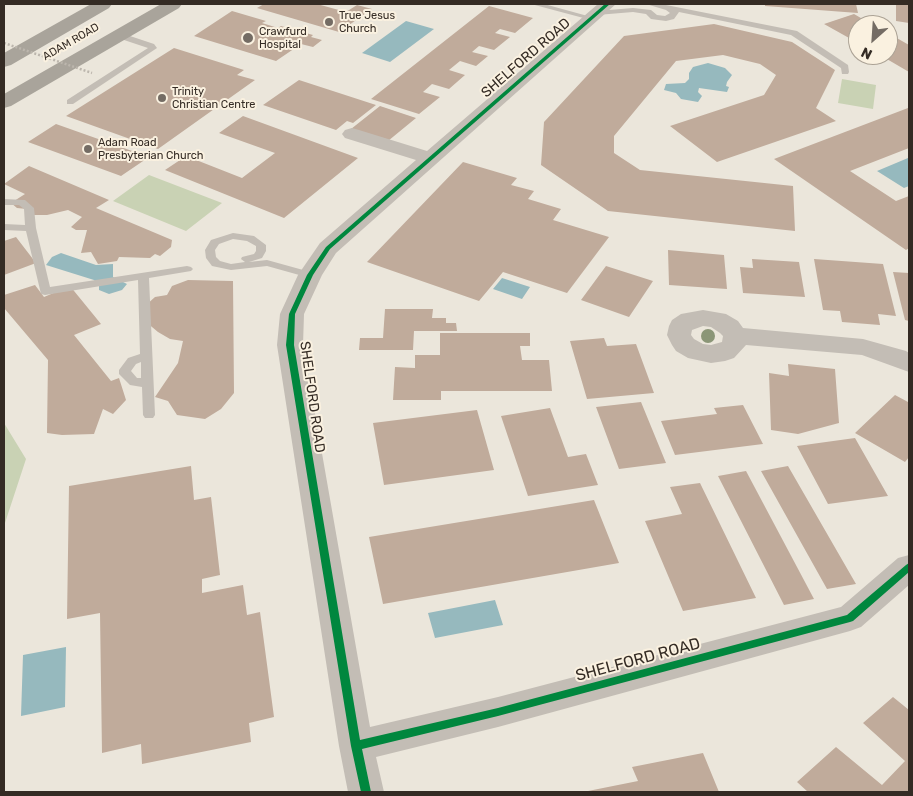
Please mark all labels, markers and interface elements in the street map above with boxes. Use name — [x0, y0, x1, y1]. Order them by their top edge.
place label: True Jesus Church — [339, 9, 395, 35]
street label: SHELFORD ROAD — [478, 15, 574, 101]
north arrow — [848, 15, 898, 65]
marker: True Jesus Church — [323, 16, 335, 28]
street label: ADAM ROAD — [40, 21, 102, 63]
place label: Crawfurd Hospital — [259, 25, 307, 51]
marker: Crawfurd Hospital — [241, 31, 255, 45]
text: N — [858, 43, 875, 63]
place label: Trinity Christian Centre — [172, 85, 255, 111]
marker: Trinity Christian Centre — [156, 92, 168, 104]
place label: Adam Road Presbyterian Church — [98, 136, 204, 162]
marker: Adam Road Presbyterian Church — [82, 143, 94, 155]
street label: SHELFORD ROAD — [296, 340, 328, 454]
street label: SHELFORD ROAD — [573, 634, 703, 686]

